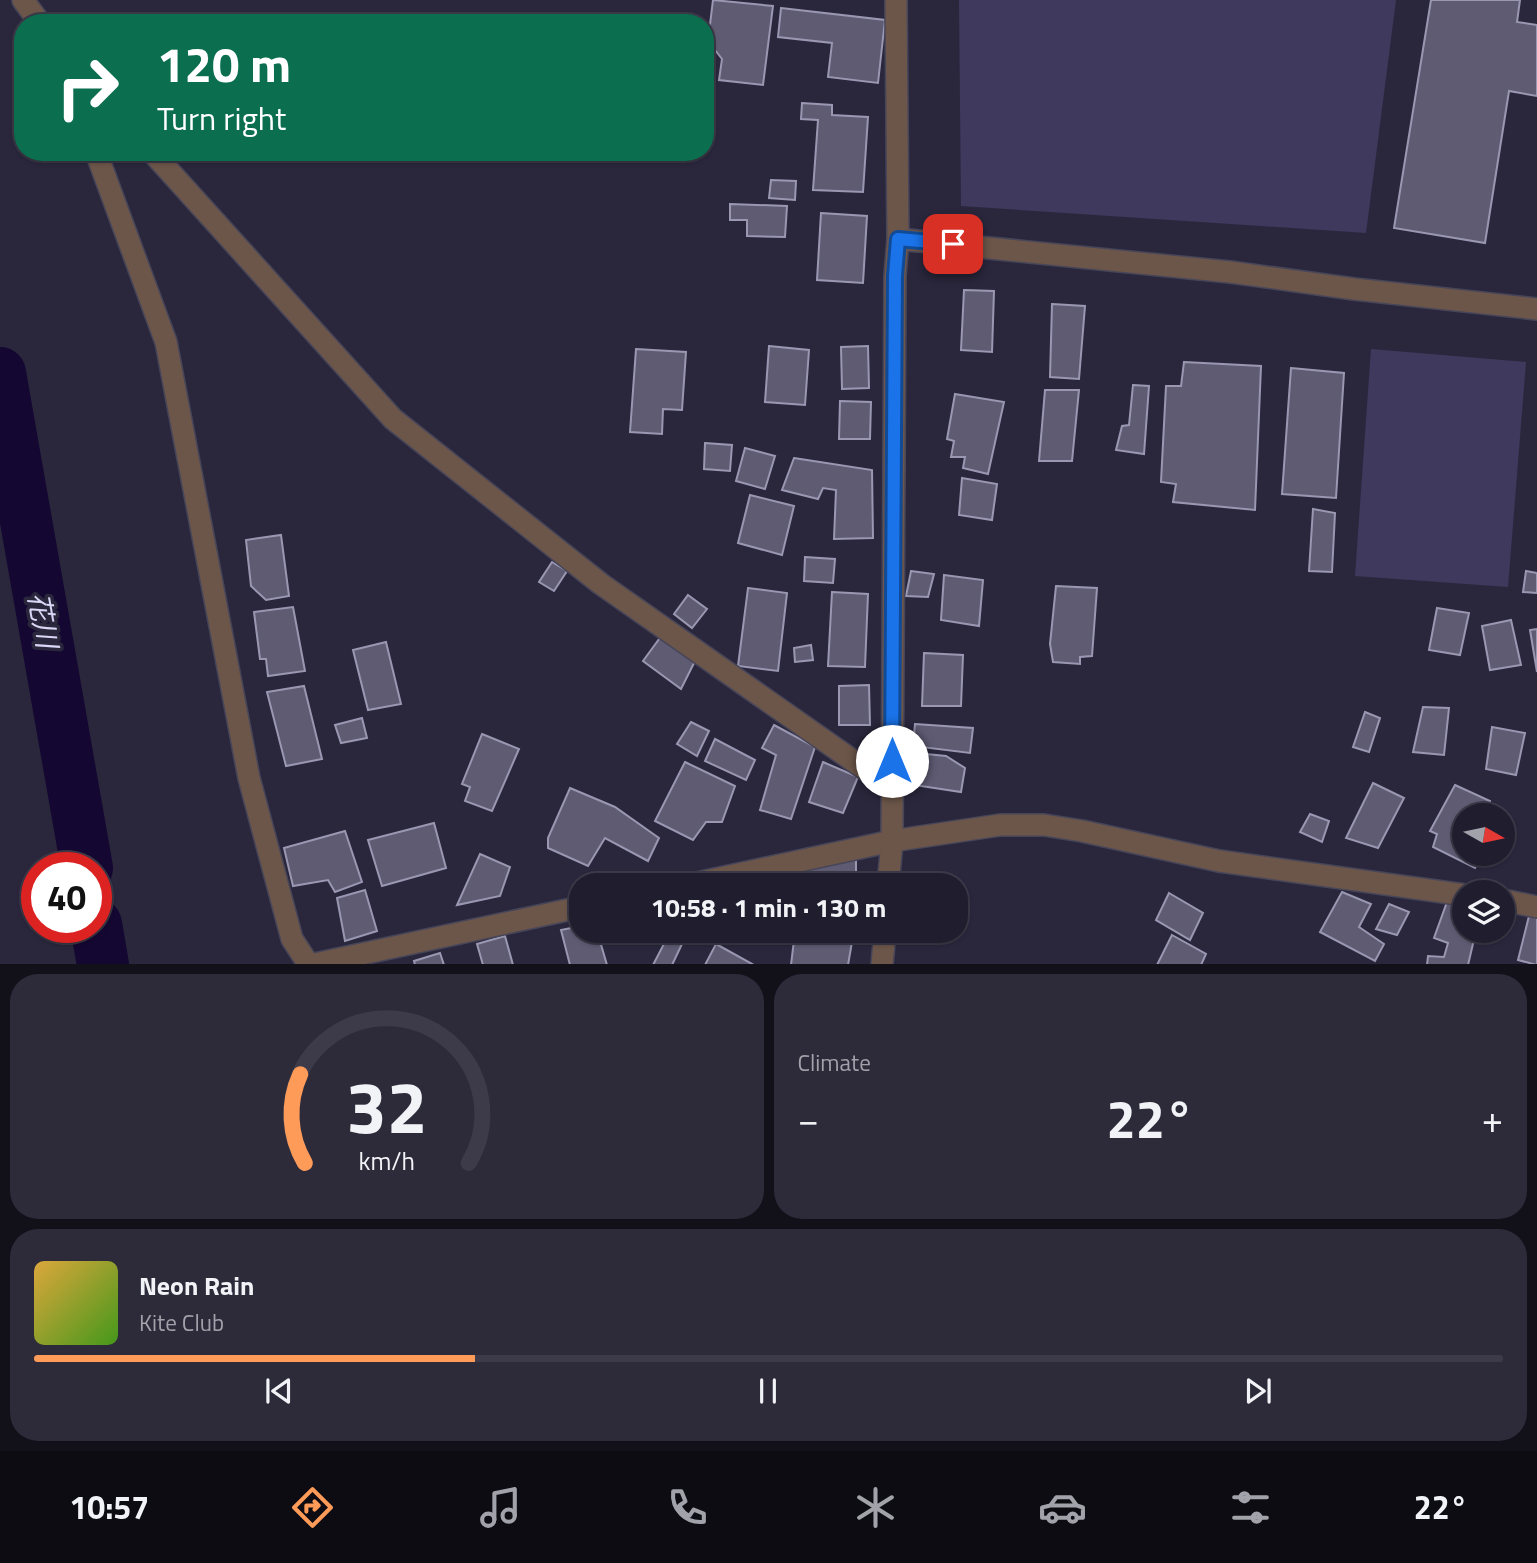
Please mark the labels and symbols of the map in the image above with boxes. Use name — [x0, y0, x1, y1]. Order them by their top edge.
pin — [923, 214, 983, 274]
water label: 花川 — [17, 589, 70, 654]
position arrow — [855, 724, 929, 798]
north arrow — [1452, 803, 1516, 866]
speed limit sign: 40 — [21, 852, 112, 943]

